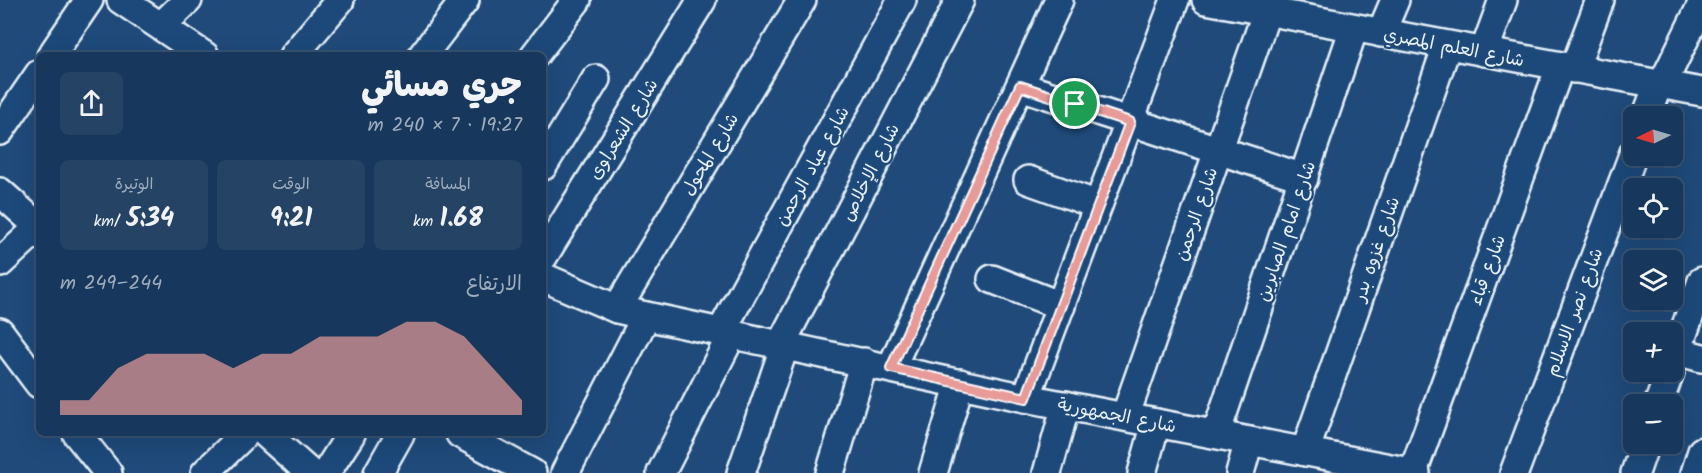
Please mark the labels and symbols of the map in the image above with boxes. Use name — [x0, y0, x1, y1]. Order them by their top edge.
street label: شارع العلم المصري — [1381, 21, 1527, 76]
street label: شارع الشعراوى — [582, 73, 667, 186]
pin — [1049, 78, 1100, 129]
street label: شارع عباد الرحمن — [768, 101, 858, 232]
north arrow — [1623, 106, 1683, 166]
street label: شارع المحول — [675, 108, 748, 202]
street label: شارع الإخلاص — [834, 119, 908, 227]
street label: شارع امام الصابرين — [1250, 157, 1325, 306]
street label: شارع الرحمن — [1168, 164, 1227, 265]
street label: شارع غزوه بدر — [1345, 193, 1409, 308]
street label: شارع قباء — [1462, 231, 1515, 310]
street label: شارع نصر الاسلام — [1539, 244, 1612, 381]
street label: شارع الجمهورية — [1055, 391, 1179, 442]

